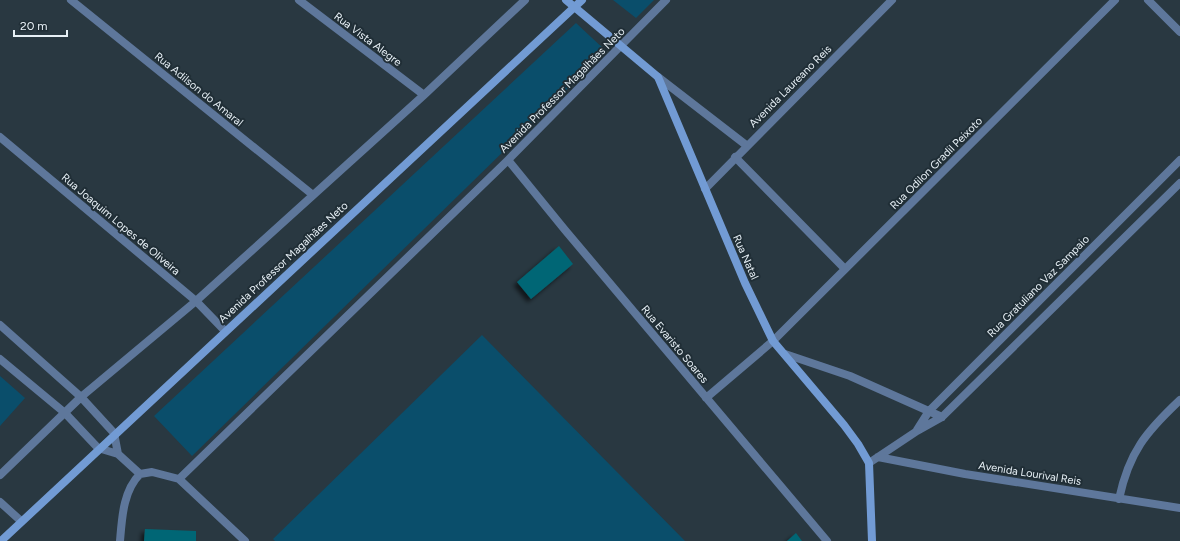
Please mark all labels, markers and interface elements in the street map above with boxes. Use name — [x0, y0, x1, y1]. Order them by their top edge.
street label: Rua Vista Alegre — [331, 10, 404, 69]
scale bar — [14, 12, 67, 38]
text: 20 m — [20, 19, 48, 33]
street label: Avenida Professor Magalhães Neto — [497, 25, 628, 156]
street label: Avenida Laureano Reis — [747, 43, 834, 130]
street label: Rua Adilson do Amaral — [152, 50, 246, 129]
street label: Rua Odilon Gradil Peixoto — [887, 114, 985, 212]
street label: Rua Joaquim Lopes de Oliveira — [59, 171, 183, 278]
street label: Avenida Professor Magalhães Neto — [216, 199, 351, 326]
street label: Rua Natal — [730, 233, 761, 282]
street label: Rua Gratuliano Vaz Sampaio — [985, 233, 1092, 340]
street label: Rua Evaristo Soares — [638, 303, 711, 386]
street label: Avenida Lourival Reis — [978, 459, 1082, 488]

